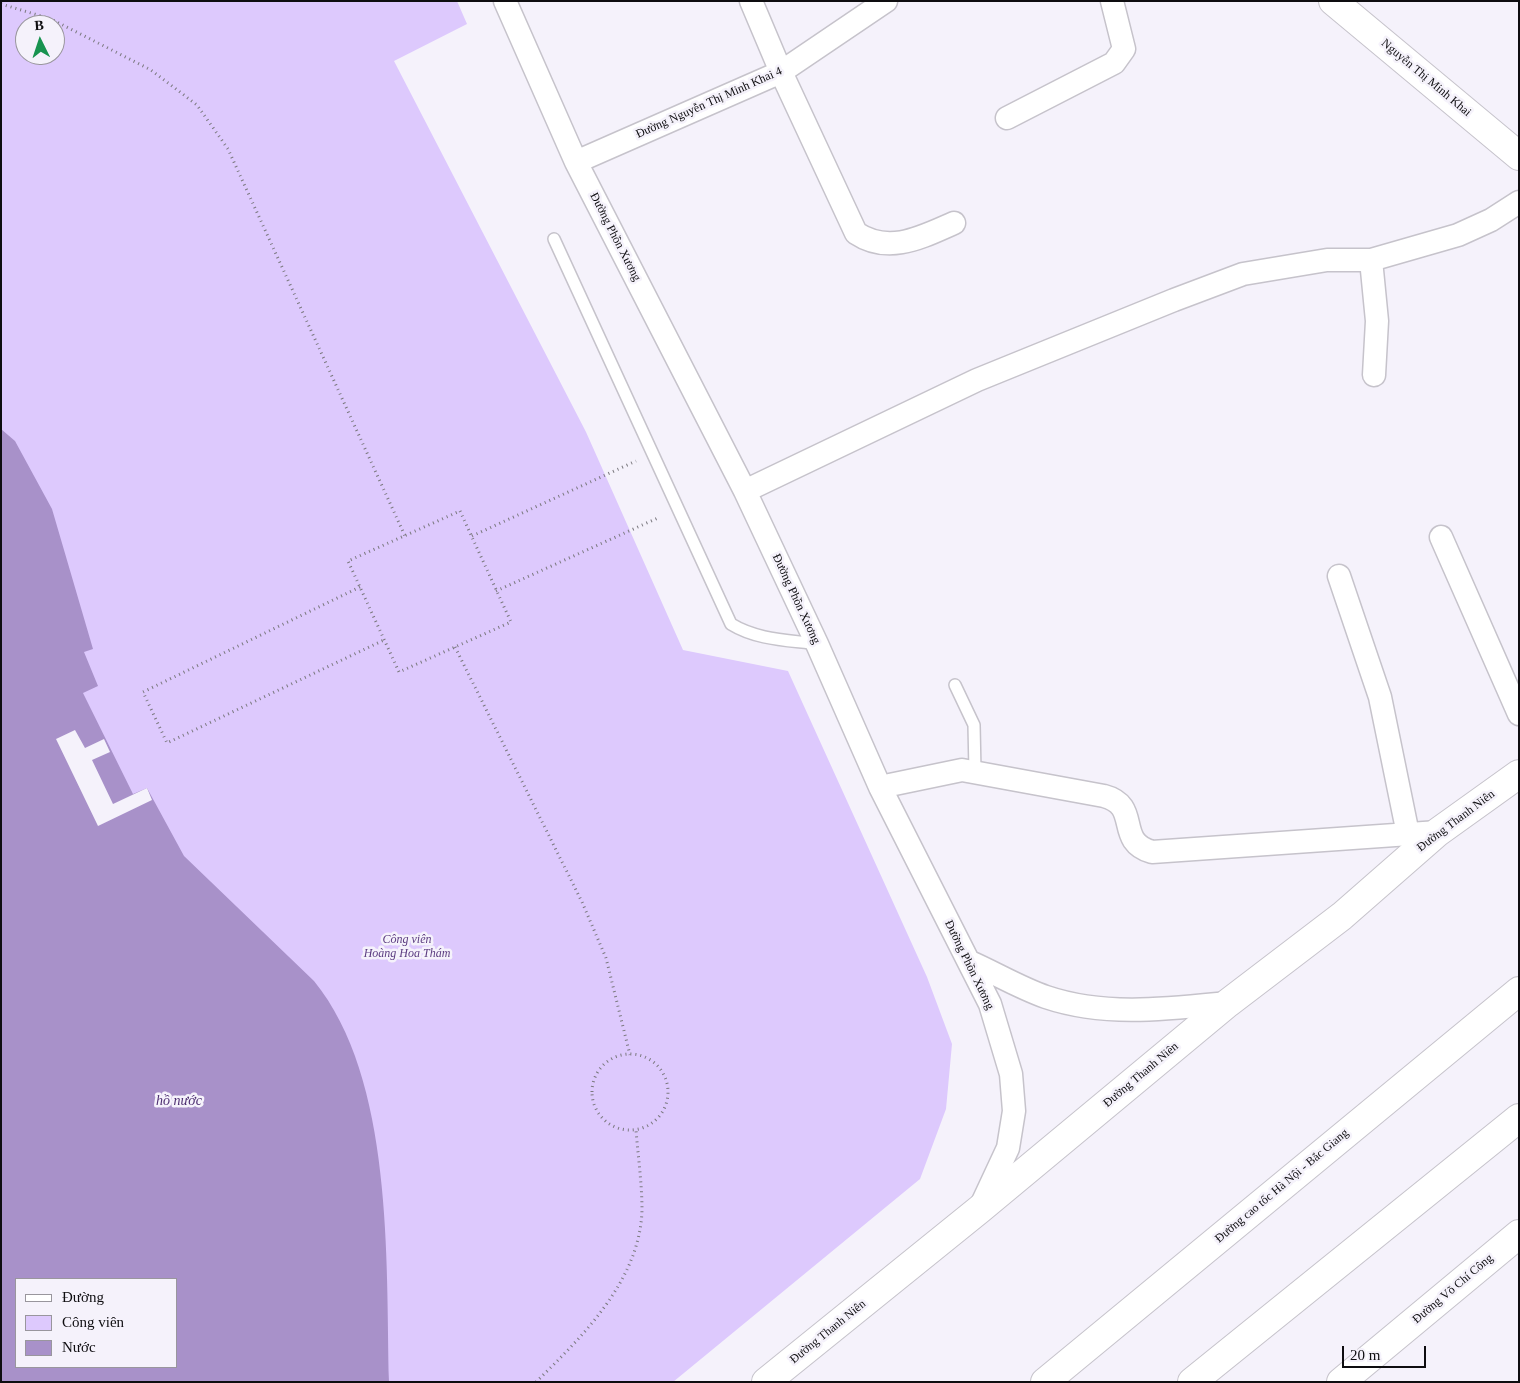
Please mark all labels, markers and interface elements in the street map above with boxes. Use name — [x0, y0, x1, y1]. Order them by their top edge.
north arrow — [15, 15, 65, 65]
text: B — [34, 18, 44, 33]
street label: Nguyễn Thị Minh Khai — [1378, 36, 1474, 120]
street label: Đường Nguyễn Thị Minh Khai 4 — [634, 64, 784, 142]
street label: Đường Phồn Xương — [586, 190, 644, 284]
street label: Đường Phồn Xương — [769, 552, 823, 646]
street label: Đường Thanh Niên — [1414, 787, 1498, 855]
street label: Đường Phồn Xương — [941, 918, 997, 1012]
park label: Công viên Hoàng Hoa Thám — [364, 933, 450, 961]
street label: Đường Thanh Niên — [1101, 1039, 1181, 1111]
water label: hồ nước — [156, 1093, 202, 1109]
street label: Đường cao tốc Hà Nội - Bắc Giang — [1212, 1126, 1352, 1246]
street label: Đường Võ Chí Công — [1410, 1251, 1496, 1327]
legend — [15, 1278, 178, 1368]
text: Đường — [62, 1289, 104, 1305]
street label: Đường Thanh Niên — [787, 1297, 869, 1367]
text: Công viên — [62, 1314, 124, 1330]
scale bar — [1345, 1336, 1429, 1368]
text: Nước — [62, 1339, 96, 1355]
text: 20 m — [1350, 1347, 1380, 1363]

